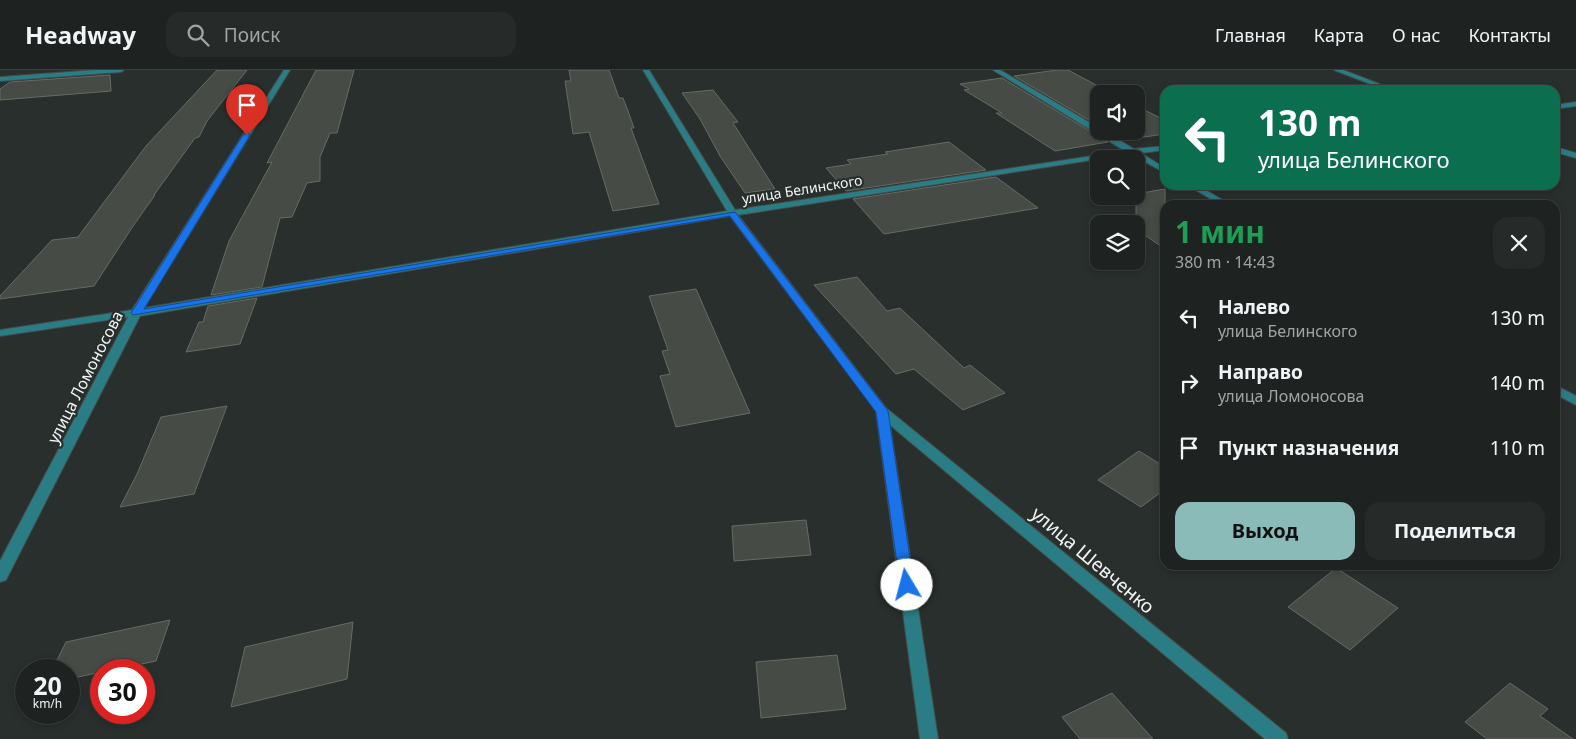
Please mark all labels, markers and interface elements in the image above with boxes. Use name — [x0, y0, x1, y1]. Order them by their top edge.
search box — [166, 12, 516, 57]
text: Headway — [25, 18, 136, 51]
icon: search — [184, 21, 212, 49]
text: Поиск — [224, 22, 280, 48]
text: Главная — [1215, 23, 1286, 47]
text: Карта — [1314, 23, 1364, 47]
text: О нас — [1392, 23, 1440, 47]
text: Контакты — [1468, 23, 1551, 47]
pin — [226, 84, 268, 135]
map controls — [1090, 85, 1145, 270]
button: sound — [1090, 85, 1145, 140]
icon: arrive — [233, 91, 261, 119]
text: 130 m — [1258, 99, 1361, 146]
icon: left — [1175, 105, 1240, 170]
text: улица Белинского — [1258, 144, 1449, 174]
button: search — [1090, 150, 1145, 205]
street label: улица Белинского — [740, 170, 864, 208]
text: 1 мин — [1175, 211, 1265, 252]
button: layers — [1090, 215, 1145, 270]
button: close — [1493, 217, 1545, 269]
text: 380 m · 14:43 — [1175, 251, 1275, 273]
text: Налево — [1218, 294, 1290, 320]
icon: left — [1175, 304, 1203, 332]
text: 130 m — [1490, 305, 1545, 331]
street label: улица Ломоносова — [42, 307, 128, 447]
text: улица Белинского — [1218, 320, 1357, 342]
text: Направо — [1218, 359, 1303, 385]
icon: right — [1175, 369, 1203, 397]
text: 140 m — [1490, 370, 1545, 396]
text: улица Ломоносова — [1218, 385, 1364, 407]
icon: arrive — [1175, 434, 1203, 462]
text: Пункт назначения — [1218, 435, 1399, 461]
text: 110 m — [1490, 435, 1545, 461]
street label: улица Шевченко — [1026, 501, 1160, 619]
button: Выход — [1175, 502, 1355, 560]
button: Поделиться — [1365, 502, 1545, 560]
position arrow — [880, 558, 932, 610]
speed limit sign: 30 — [90, 659, 155, 724]
text: 20 — [33, 668, 62, 702]
text: km/h — [33, 695, 62, 712]

